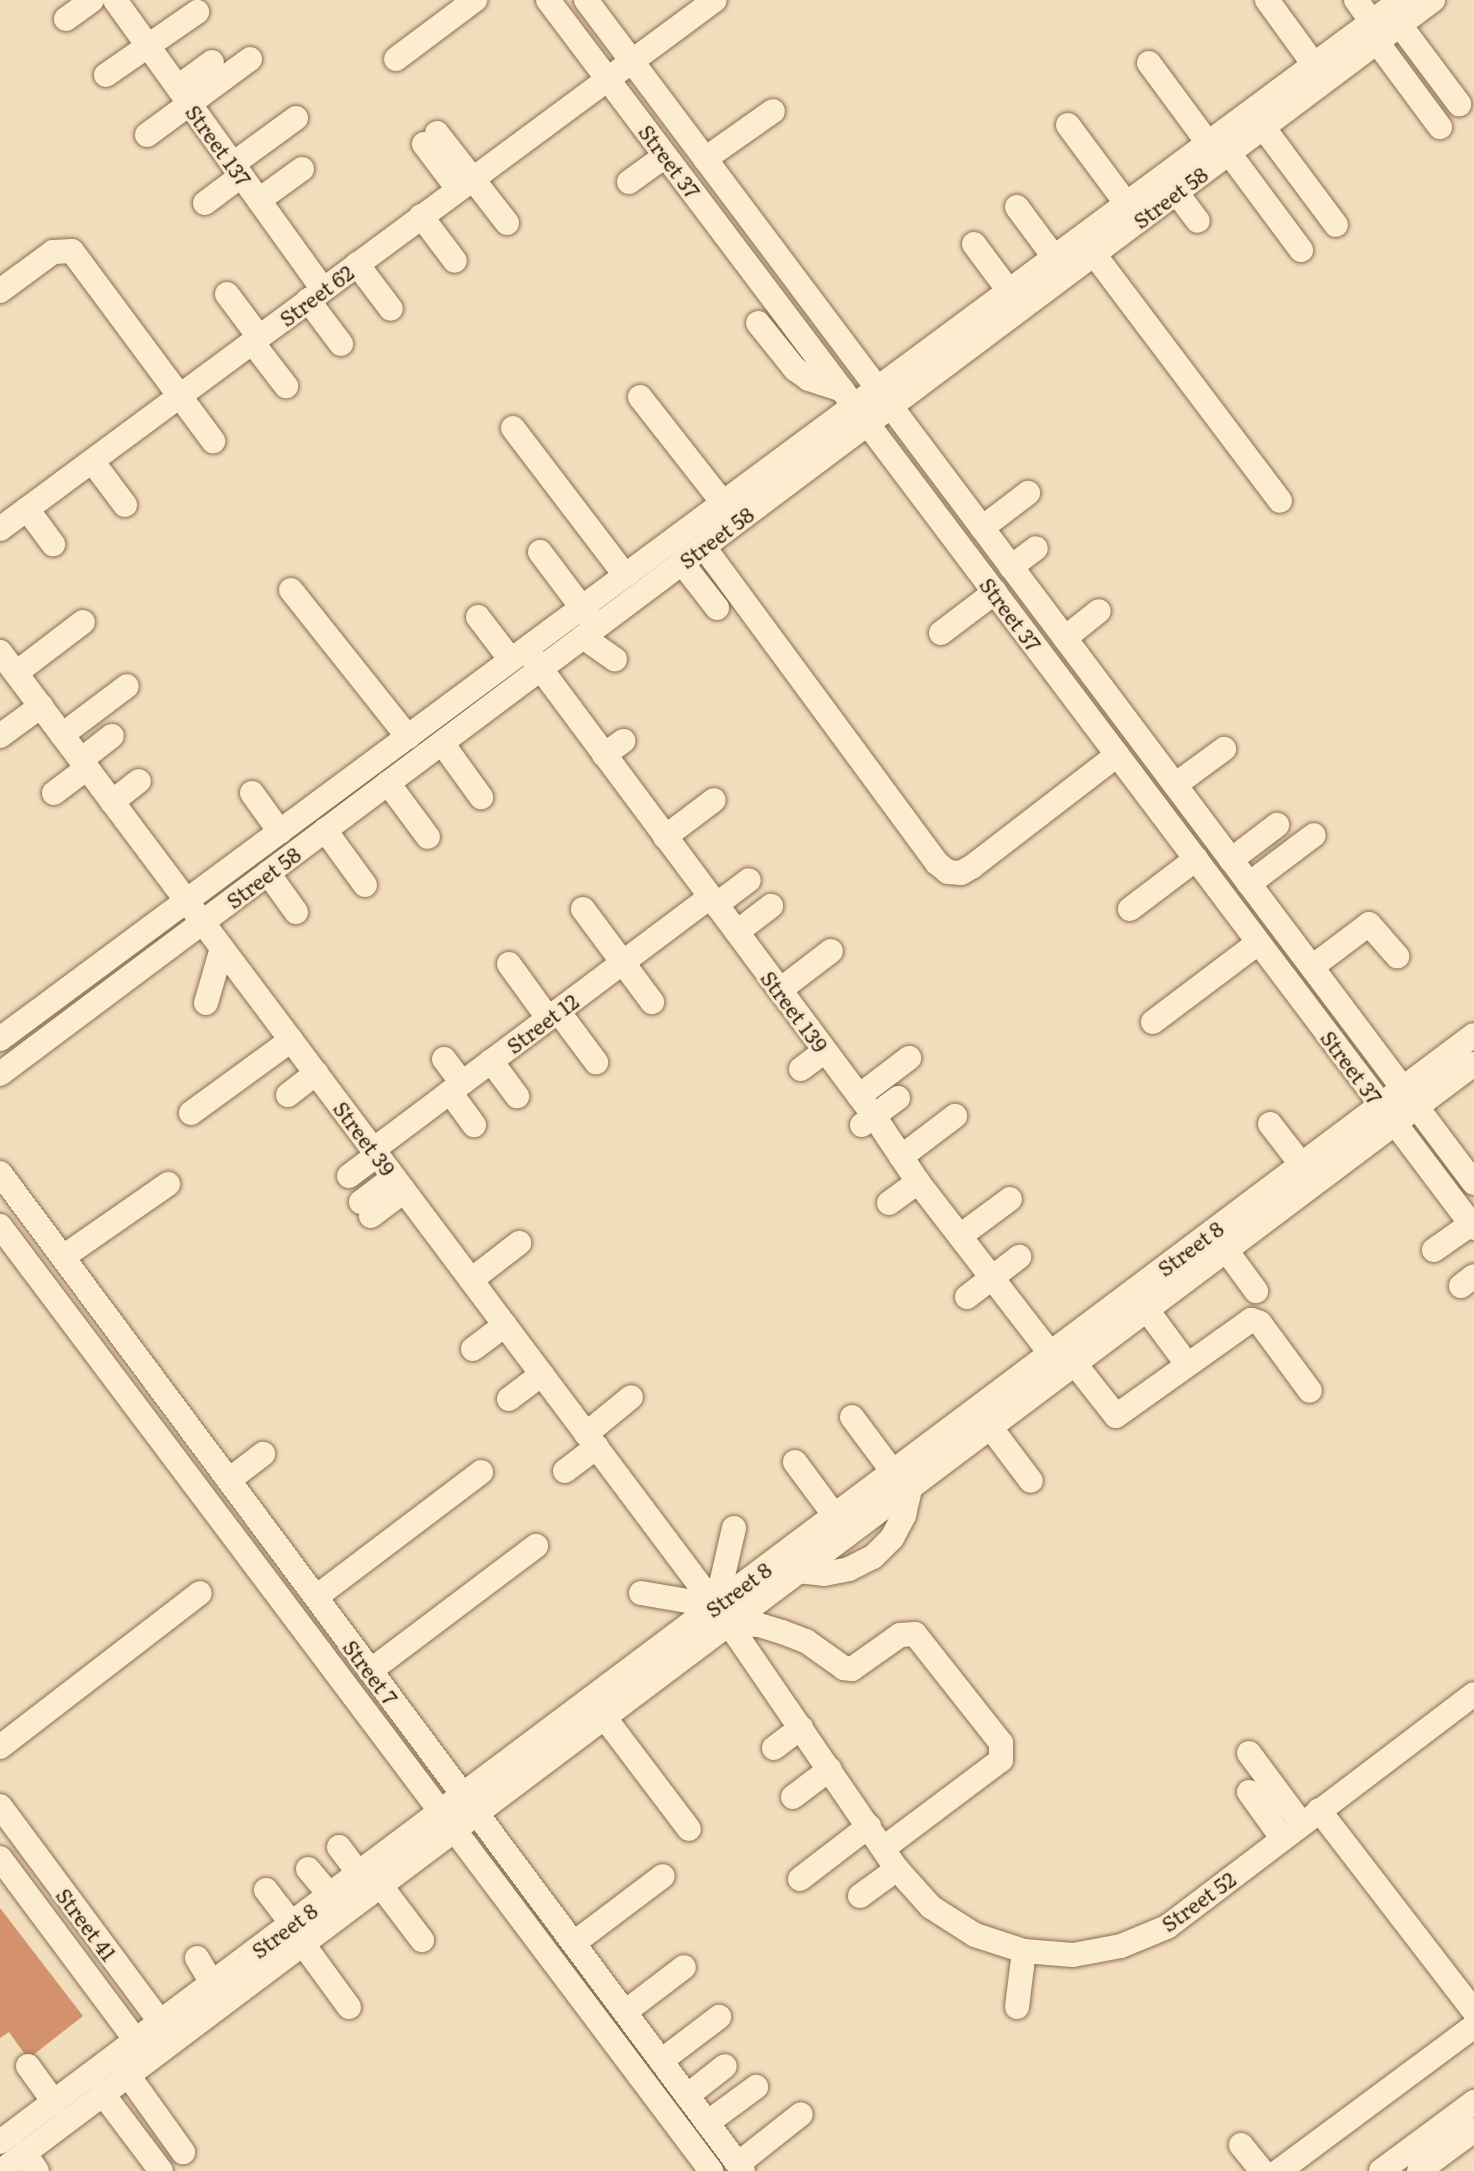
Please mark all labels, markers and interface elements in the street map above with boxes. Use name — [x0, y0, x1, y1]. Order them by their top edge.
street label: Street 137 — [181, 99, 257, 191]
street label: Street 37 — [634, 119, 706, 203]
street label: Street 58 — [1128, 161, 1212, 233]
street label: Street 62 — [274, 259, 358, 331]
street label: Street 58 — [674, 501, 758, 573]
street label: Street 37 — [975, 572, 1047, 656]
street label: Street 58 — [221, 841, 305, 913]
street label: Street 139 — [756, 965, 834, 1057]
street label: Street 12 — [501, 988, 583, 1058]
street label: Street 37 — [1316, 1025, 1388, 1109]
street label: Street 39 — [329, 1096, 401, 1180]
street label: Street 8 — [1152, 1215, 1228, 1281]
street label: Street 8 — [700, 1556, 776, 1622]
street label: Street 7 — [338, 1634, 404, 1710]
street label: Street 52 — [1156, 1866, 1240, 1936]
street label: Street 41 — [52, 1883, 122, 1965]
street label: Street 8 — [246, 1897, 322, 1963]

